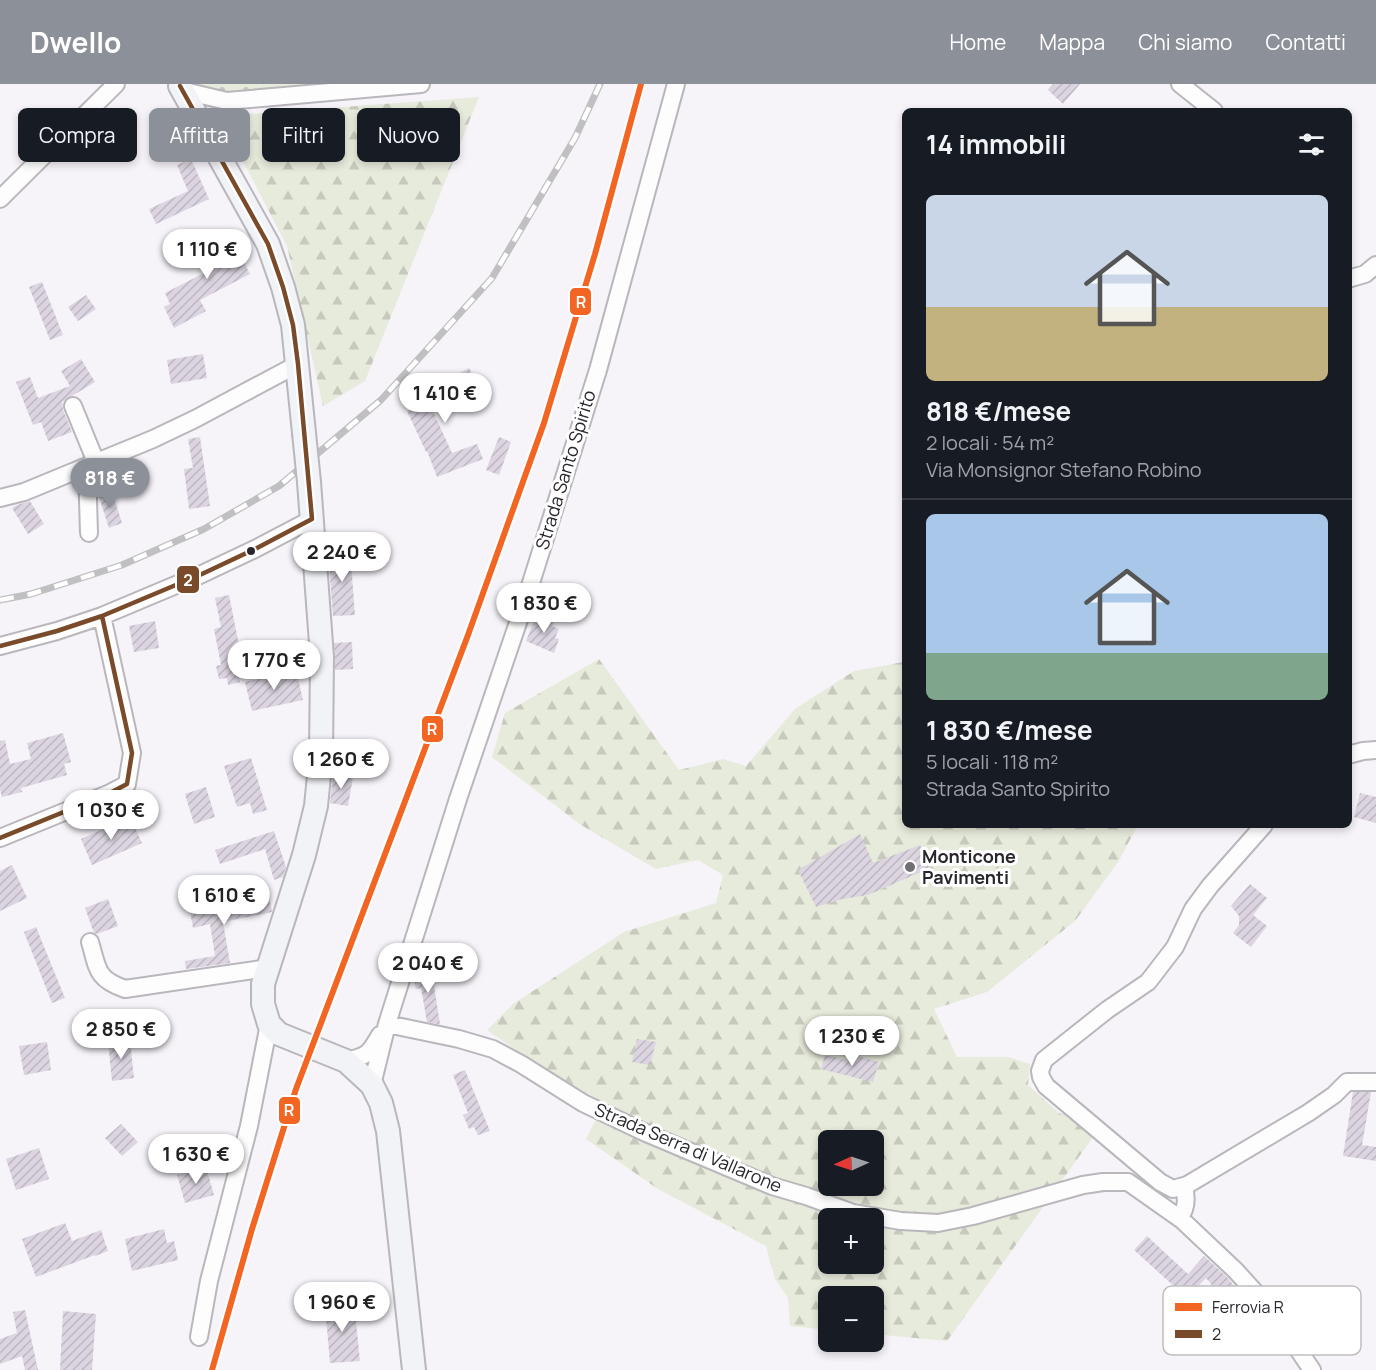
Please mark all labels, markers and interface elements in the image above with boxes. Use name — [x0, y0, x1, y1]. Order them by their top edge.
text: Dwello — [30, 23, 121, 61]
text: Home — [949, 28, 1006, 56]
text: Mappa — [1039, 28, 1105, 56]
text: Chi siamo — [1138, 28, 1233, 56]
text: Contatti — [1266, 28, 1346, 56]
chip: Compra — [18, 108, 137, 162]
chip: Affitta — [149, 108, 250, 162]
chip: Filtri — [262, 108, 345, 162]
chip: Nuovo — [357, 108, 460, 162]
text: 14 immobili — [926, 126, 1066, 162]
icon: filters — [1295, 128, 1328, 161]
pin: 1 110 € — [152, 229, 262, 280]
icon: home — [1073, 234, 1181, 342]
text: 1 110 € — [176, 235, 238, 262]
line badge: R — [569, 287, 592, 316]
text: R — [576, 291, 586, 313]
pin: 1 410 € — [390, 373, 500, 424]
text: 1 410 € — [413, 379, 477, 406]
street label: Strada Santo Spirito — [529, 387, 601, 552]
text: 818 €/mese — [926, 393, 1071, 429]
text: 2 locali · 54 m² — [926, 429, 1054, 456]
text: Via Monsignor Stefano Robino — [926, 456, 1202, 483]
pin: 818 € — [68, 458, 152, 509]
text: 818 € — [85, 464, 135, 491]
pin: 2 240 € — [287, 532, 397, 583]
text: 2 240 € — [307, 538, 377, 565]
unlabelled marker — [245, 545, 257, 557]
icon: home — [1073, 553, 1181, 661]
line badge: 2 — [176, 565, 200, 594]
text: 2 — [183, 569, 193, 591]
pin: 1 830 € — [489, 583, 599, 634]
text: 1 830 € — [510, 589, 578, 616]
pin: 1 770 € — [219, 640, 329, 691]
text: 1 770 € — [241, 646, 307, 673]
text: 1 830 €/mese — [926, 712, 1093, 748]
line badge: R — [421, 715, 444, 743]
text: R — [427, 718, 437, 740]
pin: 1 260 € — [286, 739, 396, 790]
text: 1 260 € — [307, 745, 375, 772]
text: 5 locali · 118 m² — [926, 748, 1058, 775]
text: Strada Santo Spirito — [926, 775, 1110, 802]
pin: 1 030 € — [56, 790, 166, 841]
text: 1 030 € — [77, 796, 145, 823]
place label: Monticone Pavimenti — [922, 844, 1016, 889]
marker: Monticone Pavimenti — [903, 860, 917, 874]
pin: 1 610 € — [169, 875, 279, 926]
text: 1 610 € — [192, 881, 256, 908]
pin: 2 040 € — [373, 943, 483, 994]
text: 2 040 € — [392, 949, 464, 976]
pin: 2 850 € — [66, 1009, 176, 1060]
text: 2 850 € — [86, 1015, 156, 1042]
pin: 1 230 € — [797, 1016, 907, 1067]
text: 1 230 € — [818, 1022, 886, 1049]
line badge: R — [278, 1096, 301, 1125]
street label: Strada Serra di Vallarone — [591, 1097, 786, 1198]
text: R — [284, 1099, 294, 1121]
north arrow — [818, 1130, 884, 1196]
map controls — [818, 1130, 884, 1352]
pin: 1 630 € — [141, 1134, 251, 1185]
text: 1 630 € — [162, 1140, 230, 1167]
button: + — [818, 1208, 884, 1274]
pin: 1 960 € — [287, 1282, 397, 1333]
button: − — [818, 1286, 884, 1352]
legend — [1163, 1286, 1361, 1355]
text: 1 960 € — [308, 1288, 376, 1315]
text: Ferrovia R — [1212, 1296, 1284, 1318]
text: 2 — [1212, 1323, 1221, 1345]

